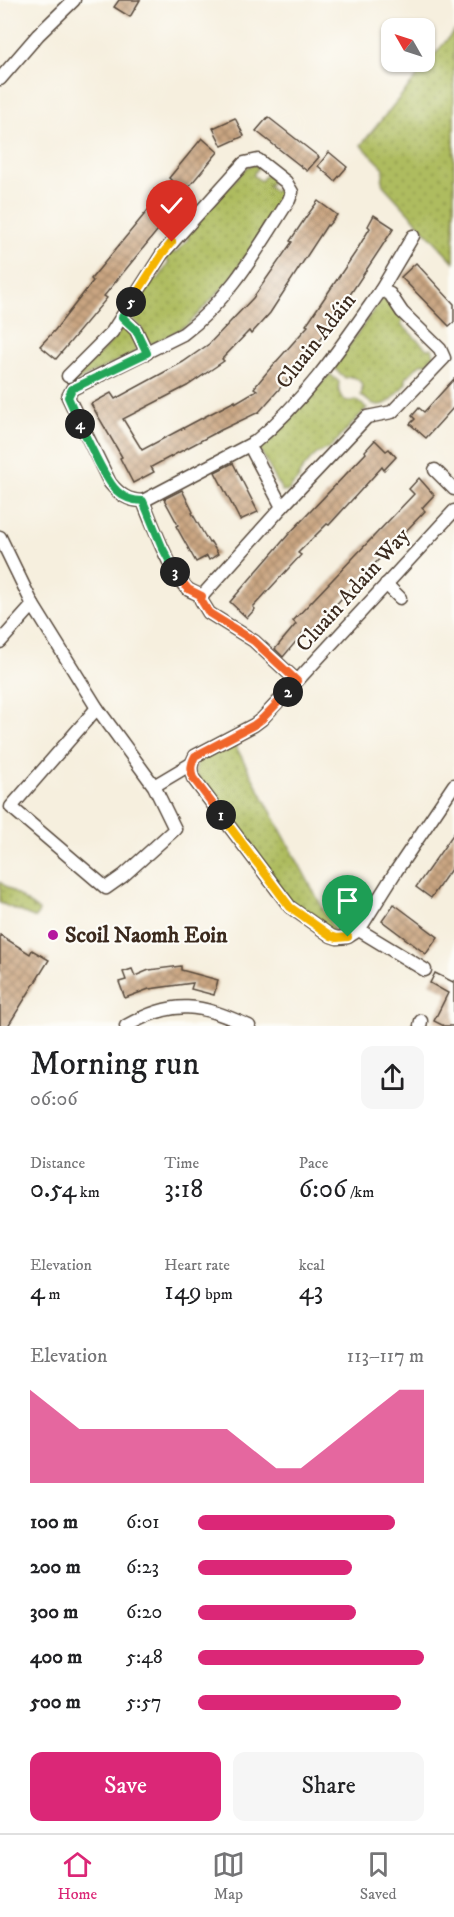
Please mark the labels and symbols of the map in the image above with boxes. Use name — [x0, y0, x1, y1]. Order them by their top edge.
north arrow — [381, 18, 435, 72]
pin — [146, 180, 197, 242]
pin: 5 — [116, 287, 146, 317]
street label: Cluain Adáin — [270, 287, 362, 394]
pin: 4 — [65, 409, 95, 439]
street label: Cluain Adain Way — [290, 522, 416, 658]
pin: 3 — [160, 557, 190, 587]
pin: 2 — [273, 677, 303, 707]
pin: 1 — [206, 800, 236, 830]
pin — [322, 875, 373, 937]
place label: Scoil Naomh Eoin — [65, 922, 228, 949]
marker: Scoil Naomh Eoin — [46, 928, 60, 942]

